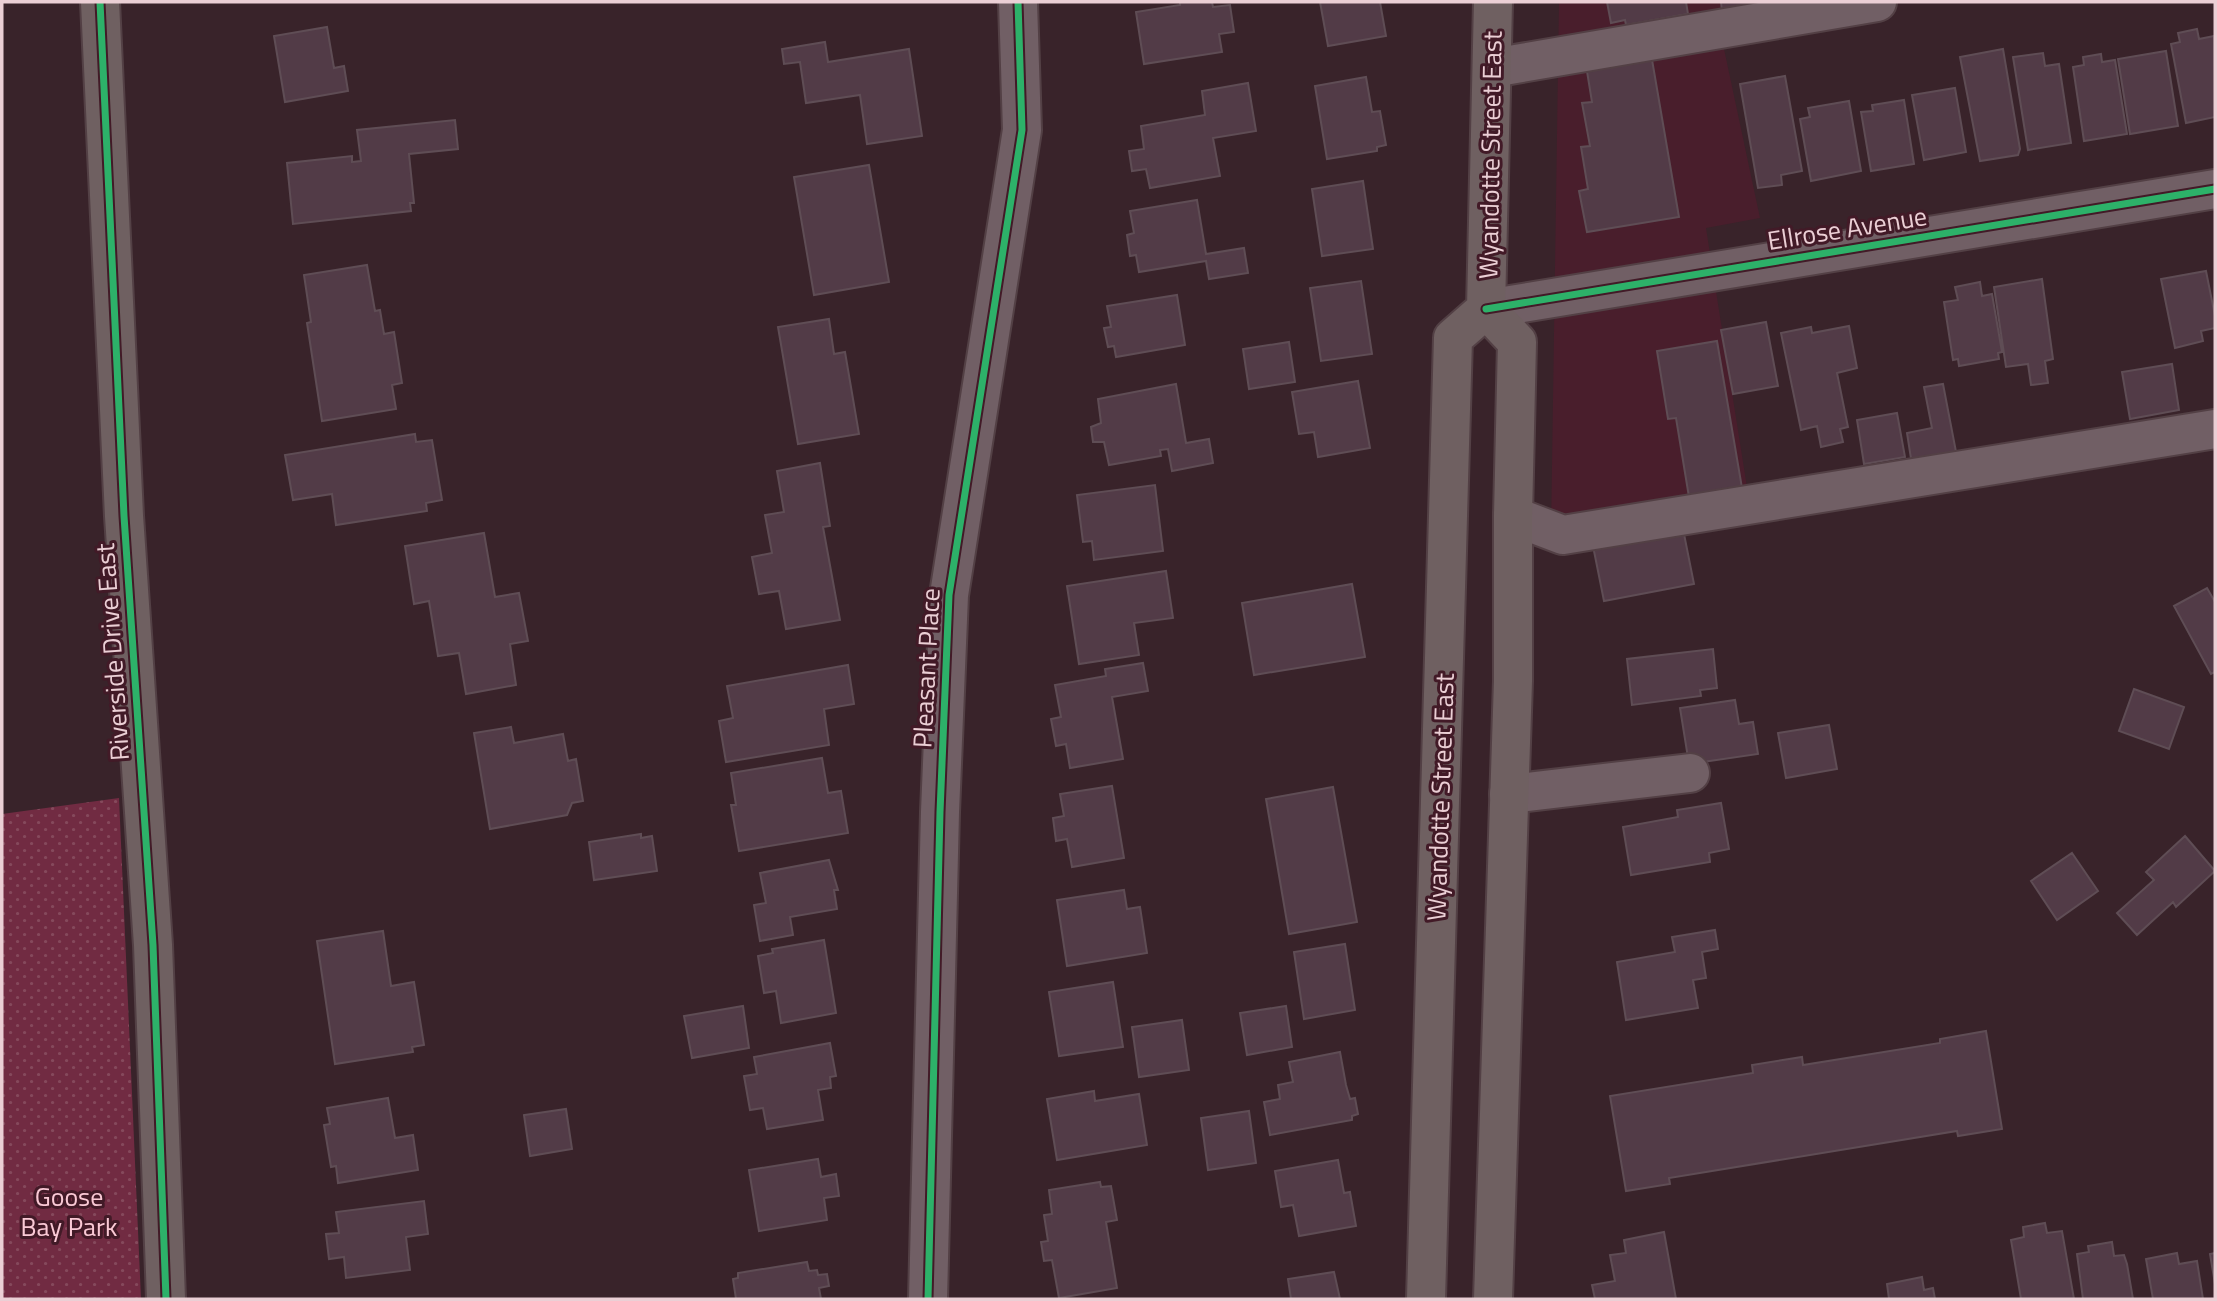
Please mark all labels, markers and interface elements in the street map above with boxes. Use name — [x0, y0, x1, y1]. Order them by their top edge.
street label: Wyandotte Street East — [1468, 31, 1512, 279]
street label: Ellrose Avenue — [1764, 196, 1930, 260]
street label: Riverside Drive East — [85, 542, 139, 762]
street label: Pleasant Place — [902, 587, 950, 749]
street label: Wyandotte Street East — [1416, 672, 1464, 922]
park label: Goose Bay Park — [21, 1177, 117, 1246]

